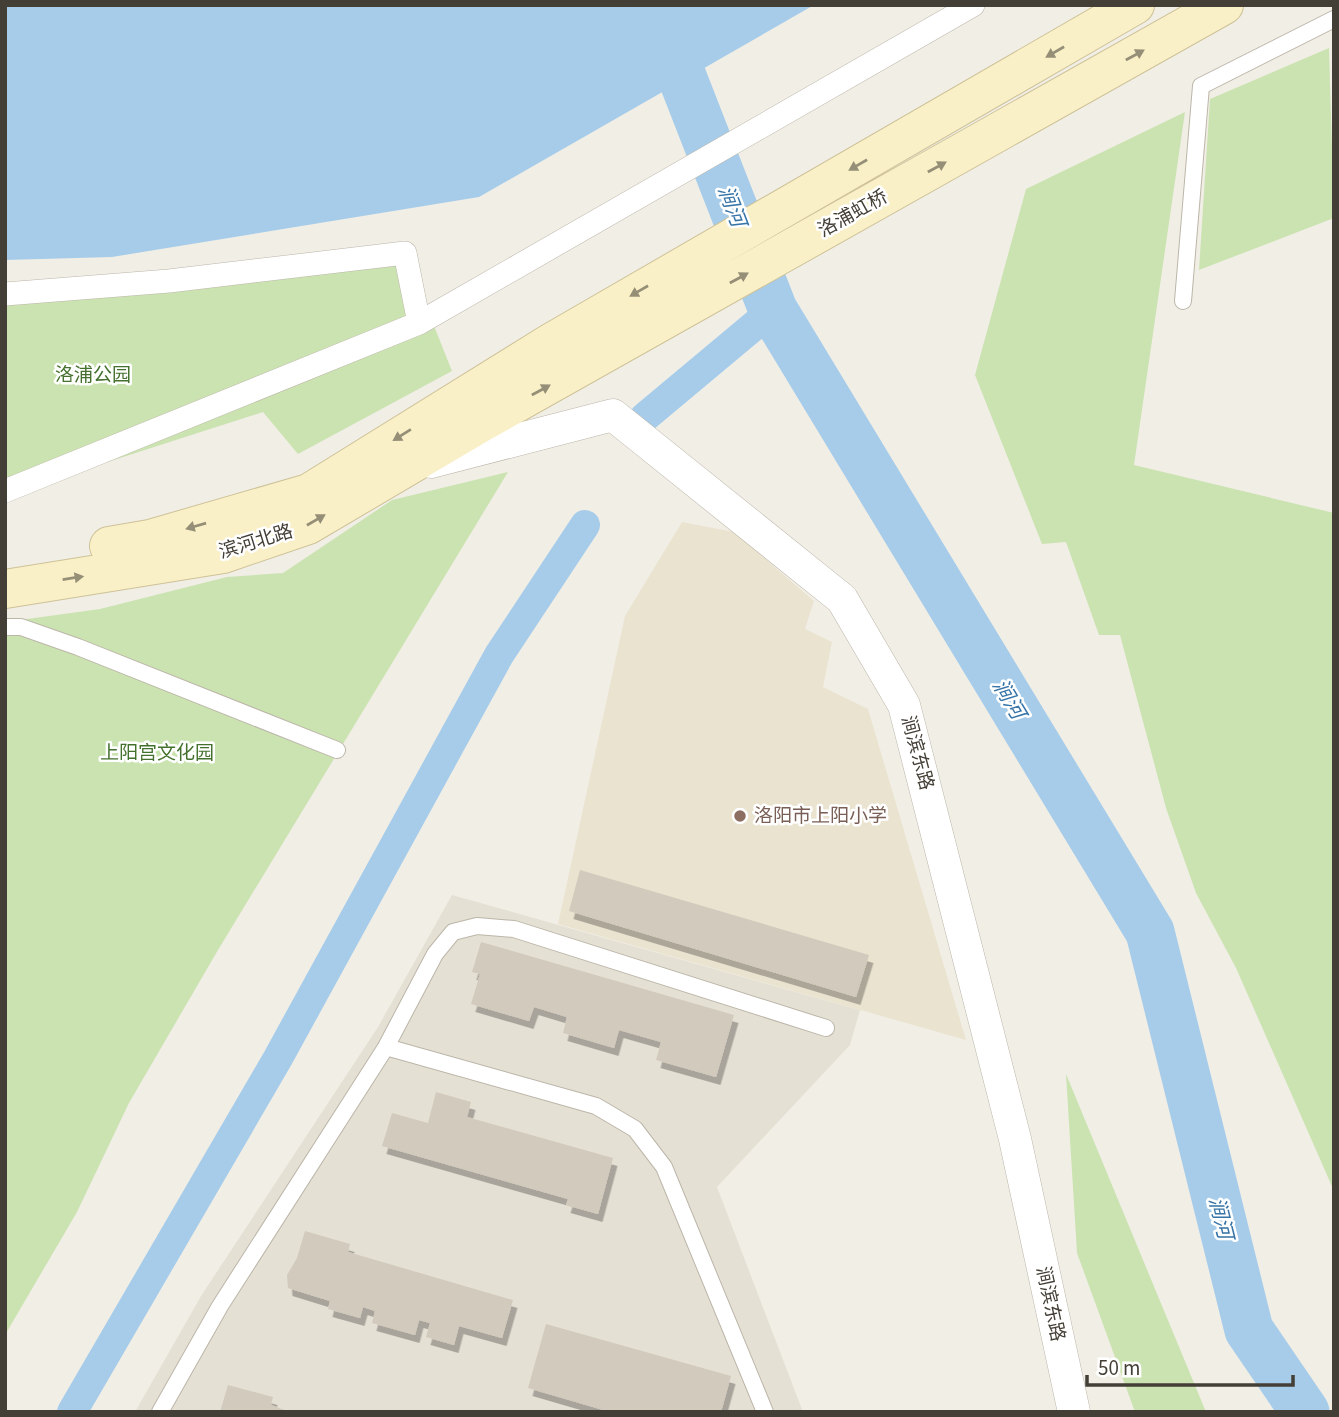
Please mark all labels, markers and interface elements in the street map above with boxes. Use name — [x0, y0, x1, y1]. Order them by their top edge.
one-way arrow — [1045, 45, 1064, 58]
one-way arrow — [1126, 49, 1145, 61]
one-way arrow — [848, 159, 867, 171]
one-way arrow — [927, 161, 947, 173]
water label: 涧河 — [710, 181, 755, 235]
street label: 洛浦虹桥 — [813, 184, 893, 244]
one-way arrow — [729, 272, 749, 284]
one-way arrow — [630, 285, 649, 297]
park label: 洛浦公园 — [55, 362, 131, 389]
one-way arrow — [531, 384, 550, 396]
one-way arrow — [392, 428, 412, 441]
one-way arrow — [307, 514, 326, 526]
street label: 滨河北路 — [216, 518, 296, 566]
one-way arrow — [185, 521, 207, 532]
one-way arrow — [62, 572, 84, 583]
water label: 涧河 — [985, 673, 1035, 728]
street label: 涧滨东路 — [894, 713, 940, 793]
park label: 上阳宫文化园 — [100, 740, 214, 767]
place label: 洛阳市上阳小学 — [754, 803, 887, 830]
marker: 洛阳市上阳小学 — [732, 808, 748, 824]
water label: 涧河 — [1201, 1194, 1242, 1246]
street label: 涧滨东路 — [1029, 1264, 1071, 1344]
scale bar — [1087, 1344, 1294, 1388]
text: 50 m — [1098, 1353, 1140, 1383]

